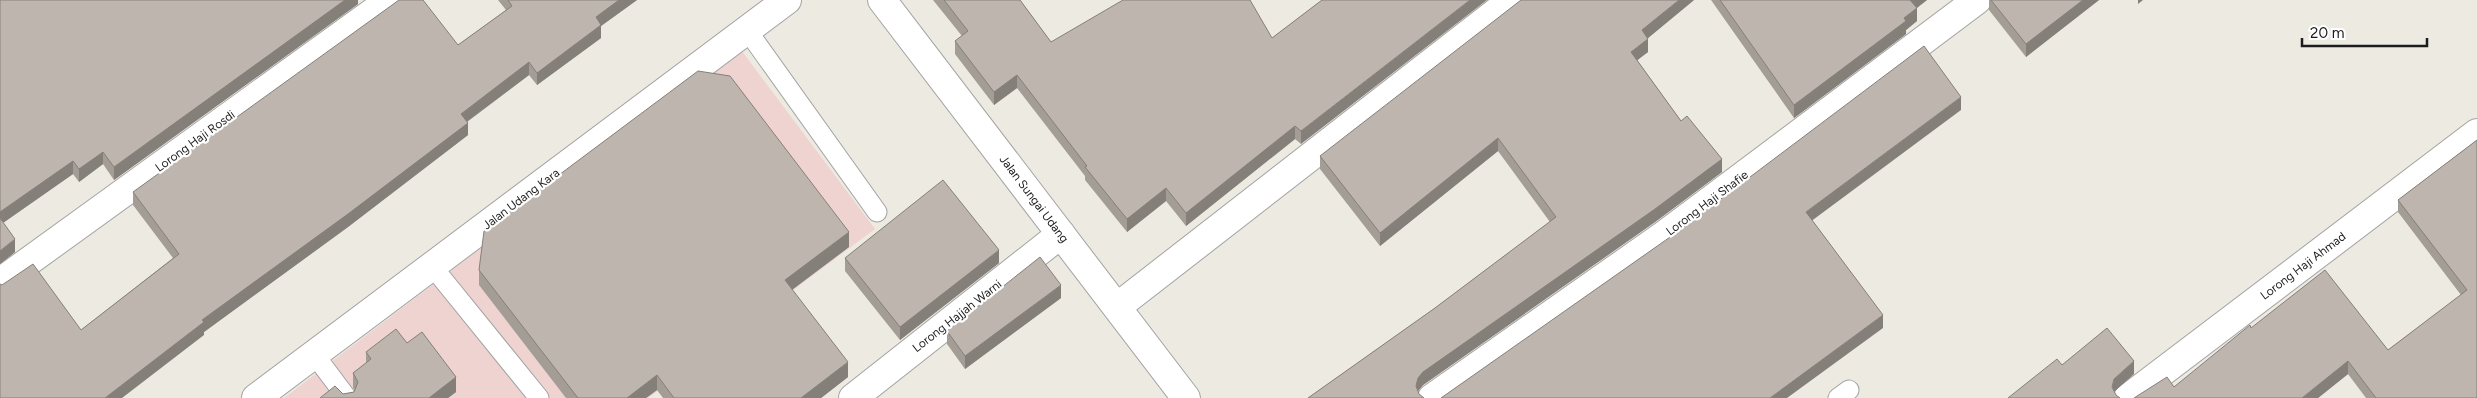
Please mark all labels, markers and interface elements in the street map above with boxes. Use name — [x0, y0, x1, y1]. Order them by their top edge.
scale bar — [2302, 15, 2427, 47]
text: 20 m — [2310, 24, 2344, 42]
street label: Lorong Haji Rosdi — [152, 107, 238, 175]
street label: Jalan Sungai Udang — [997, 153, 1071, 245]
street label: Jalan Udang Kara — [480, 166, 562, 232]
street label: Lorong Haji Shafie — [1663, 167, 1751, 238]
street label: Lorong Haji Ahmad — [2258, 229, 2348, 303]
street label: Lorong Hajjah Warni — [910, 277, 1004, 355]

